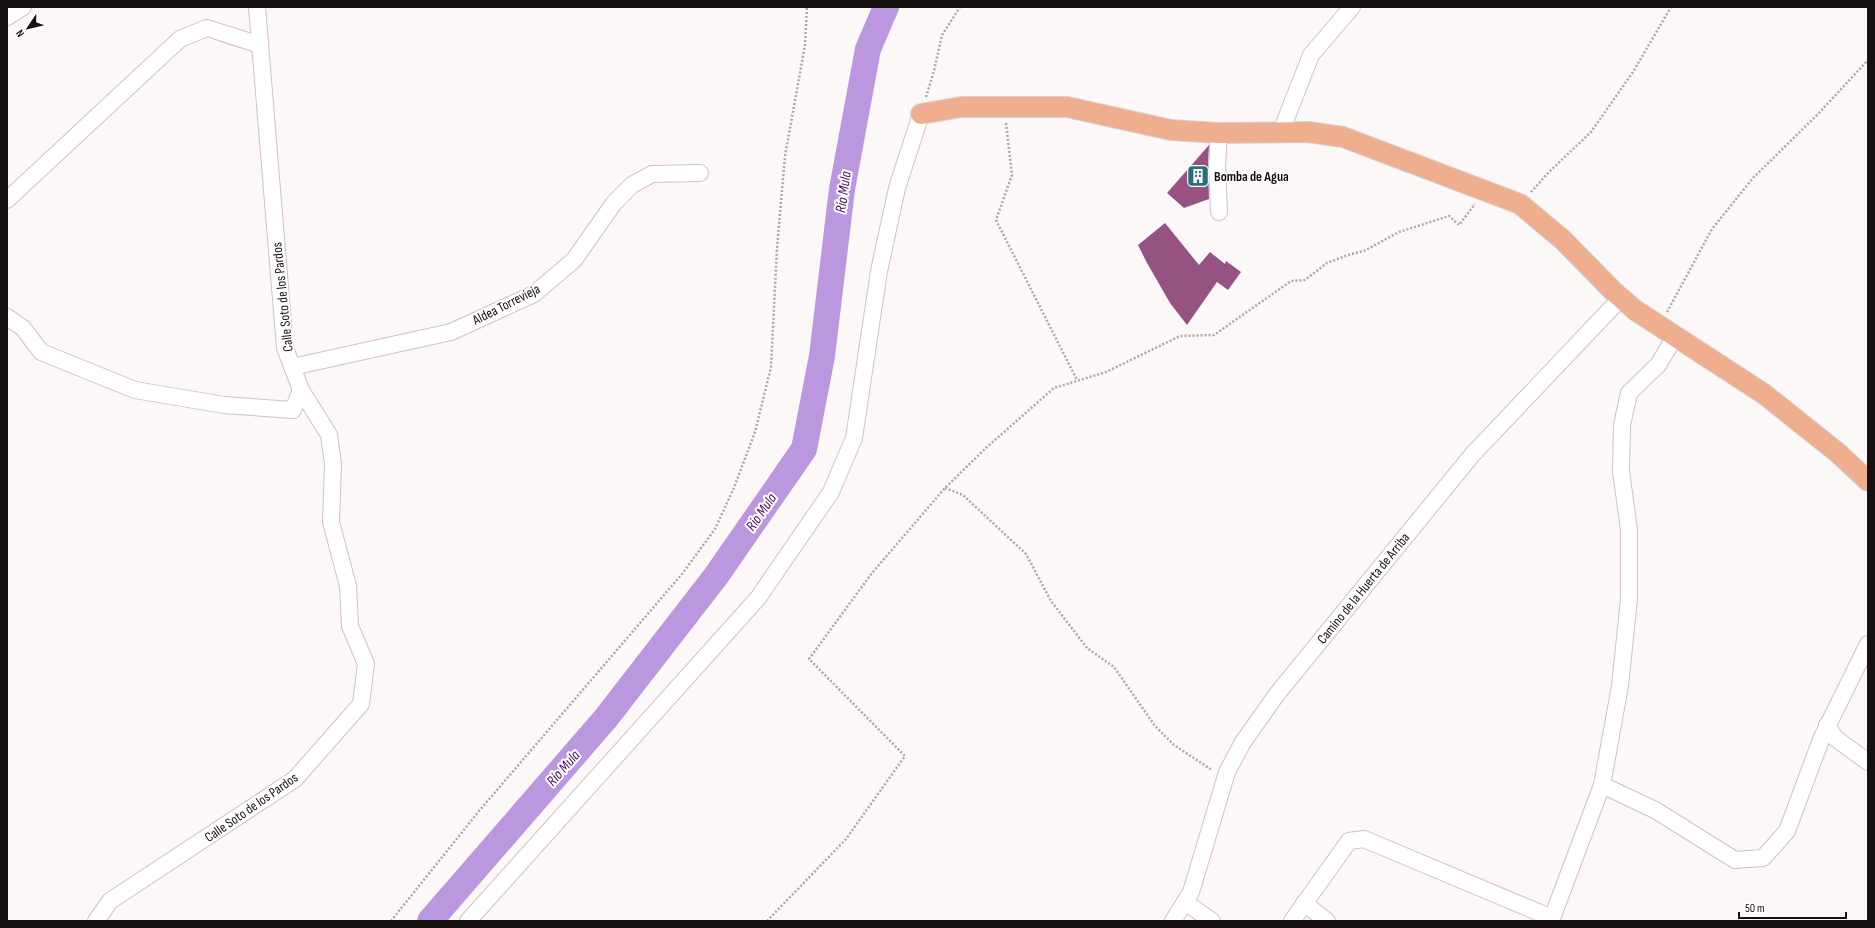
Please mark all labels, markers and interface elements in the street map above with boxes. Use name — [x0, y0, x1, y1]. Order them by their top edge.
north arrow — [8, 8, 48, 48]
text: N — [13, 27, 27, 40]
building icon: Bomba de Agua — [1185, 163, 1211, 189]
place label: Bomba de Agua — [1214, 168, 1289, 185]
water label: Río Mula — [831, 170, 856, 214]
street label: Calle Soto de los Pardos — [268, 241, 297, 353]
street label: Aldea Torrevieja — [469, 280, 543, 329]
water label: Río Mula — [742, 490, 781, 535]
street label: Camino de la Huerta de Arriba — [1313, 529, 1413, 647]
water label: Río Mula — [543, 746, 584, 790]
street label: Calle Soto de los Pardos — [201, 769, 301, 846]
scale bar — [1739, 894, 1846, 920]
text: 50 m — [1745, 901, 1765, 916]

